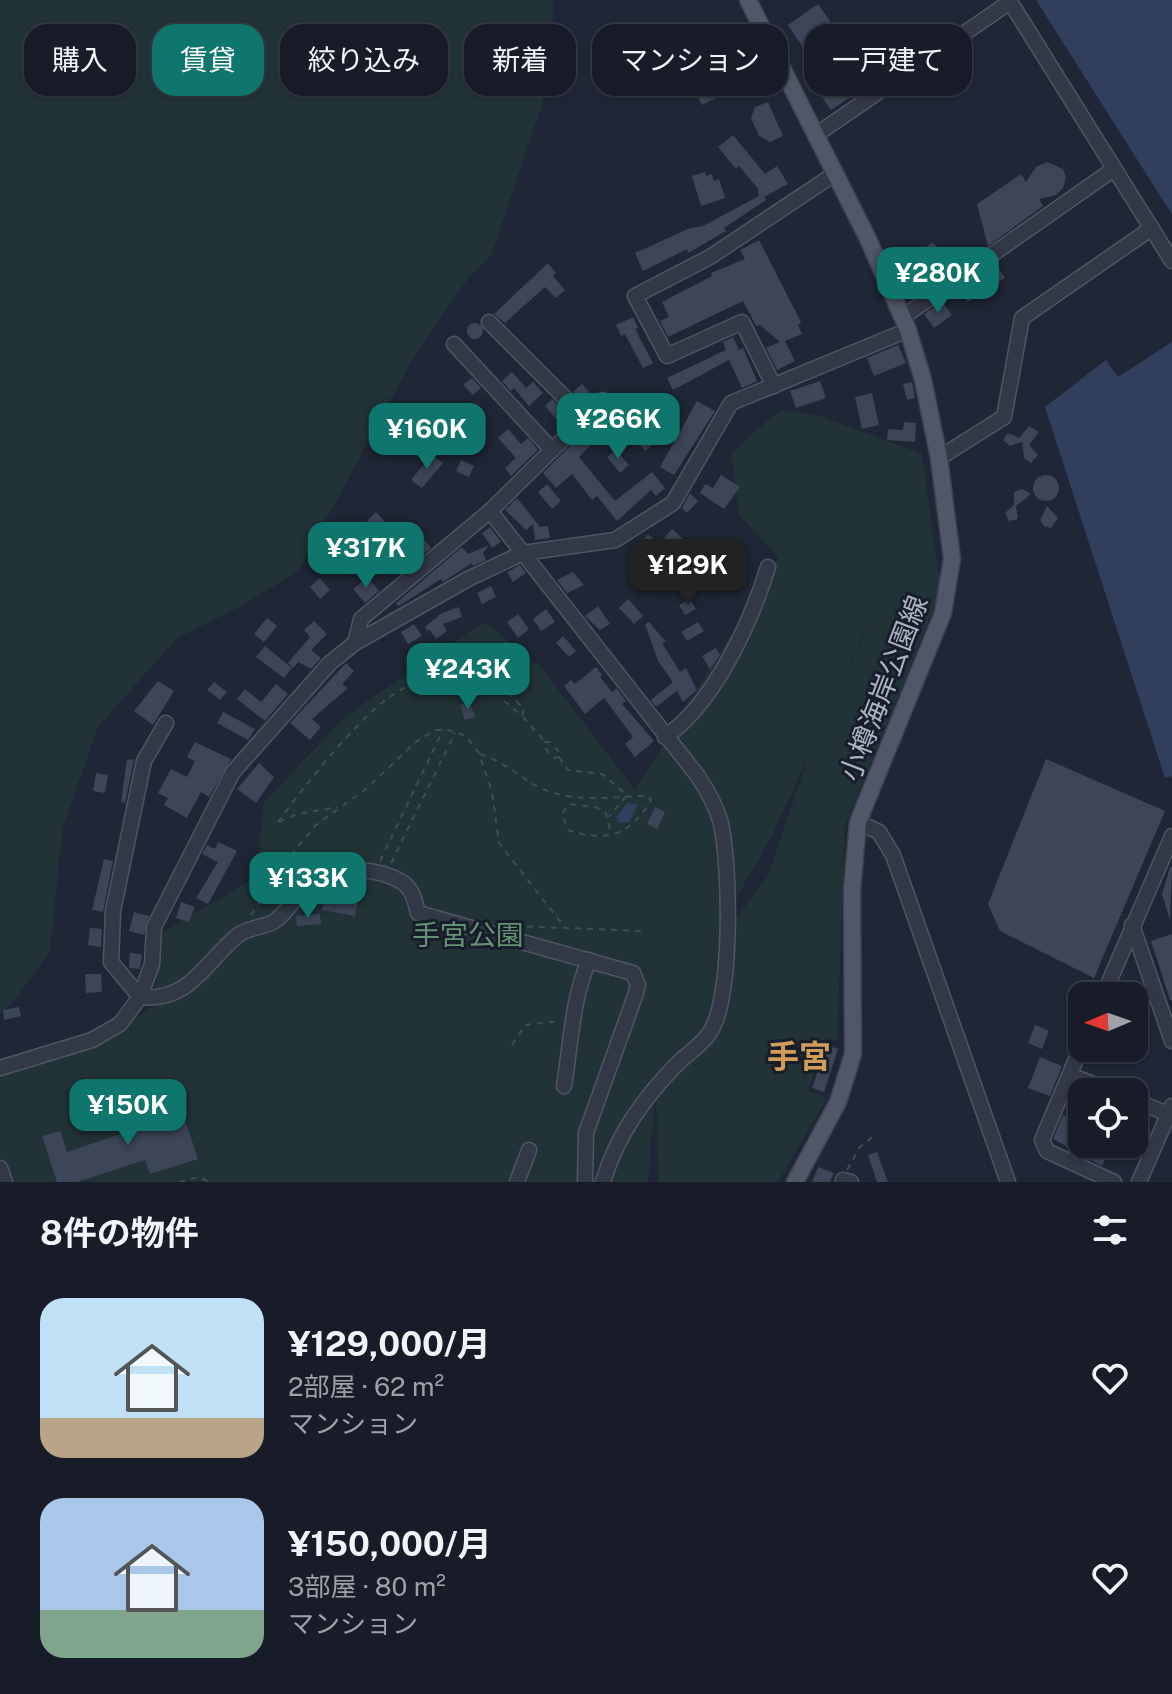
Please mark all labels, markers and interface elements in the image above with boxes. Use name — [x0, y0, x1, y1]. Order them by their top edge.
chip: 購入 — [24, 24, 136, 96]
chip: 賃貸 — [152, 24, 264, 96]
chip: 絞り込み — [280, 24, 448, 96]
chip: 新着 — [464, 24, 576, 96]
chip: マンション — [592, 24, 788, 96]
chip: 一戸建て — [804, 24, 972, 96]
pin: ¥280K — [882, 247, 994, 315]
text: ¥280K — [895, 257, 981, 288]
pin: ¥266K — [562, 393, 674, 461]
pin: ¥160K — [371, 403, 483, 471]
text: ¥266K — [575, 403, 661, 434]
text: ¥160K — [387, 413, 467, 444]
pin: ¥317K — [310, 522, 422, 590]
text: ¥317K — [326, 532, 406, 563]
pin: ¥129K — [632, 539, 744, 607]
text: ¥129K — [648, 549, 728, 580]
street label: 小樽海岸公園線 — [832, 591, 934, 785]
pin: ¥243K — [412, 643, 524, 711]
text: ¥243K — [425, 653, 511, 684]
pin: ¥133K — [252, 852, 364, 920]
text: ¥133K — [267, 862, 349, 893]
park label: 手宮公園 — [412, 918, 524, 951]
north arrow — [1068, 982, 1148, 1062]
map controls — [1068, 982, 1148, 1158]
district label: 手宮 — [767, 1038, 831, 1075]
button: locate — [1068, 1078, 1148, 1158]
pin: ¥150K — [72, 1079, 184, 1147]
text: ¥150K — [87, 1089, 169, 1120]
icon: filters — [1088, 1208, 1132, 1252]
text: 8件の物件 — [40, 1213, 199, 1253]
text: ¥129,000/月 — [288, 1324, 491, 1364]
icon: home — [104, 1330, 200, 1426]
icon: heart — [1088, 1356, 1132, 1400]
text: 2部屋 · 62 m² — [288, 1371, 444, 1402]
text: マンション — [288, 1408, 418, 1439]
text: ¥150,000/月 — [288, 1524, 492, 1564]
icon: home — [104, 1530, 200, 1626]
icon: heart — [1088, 1556, 1132, 1600]
text: 3部屋 · 80 m² — [288, 1571, 446, 1602]
text: マンション — [288, 1608, 418, 1639]

